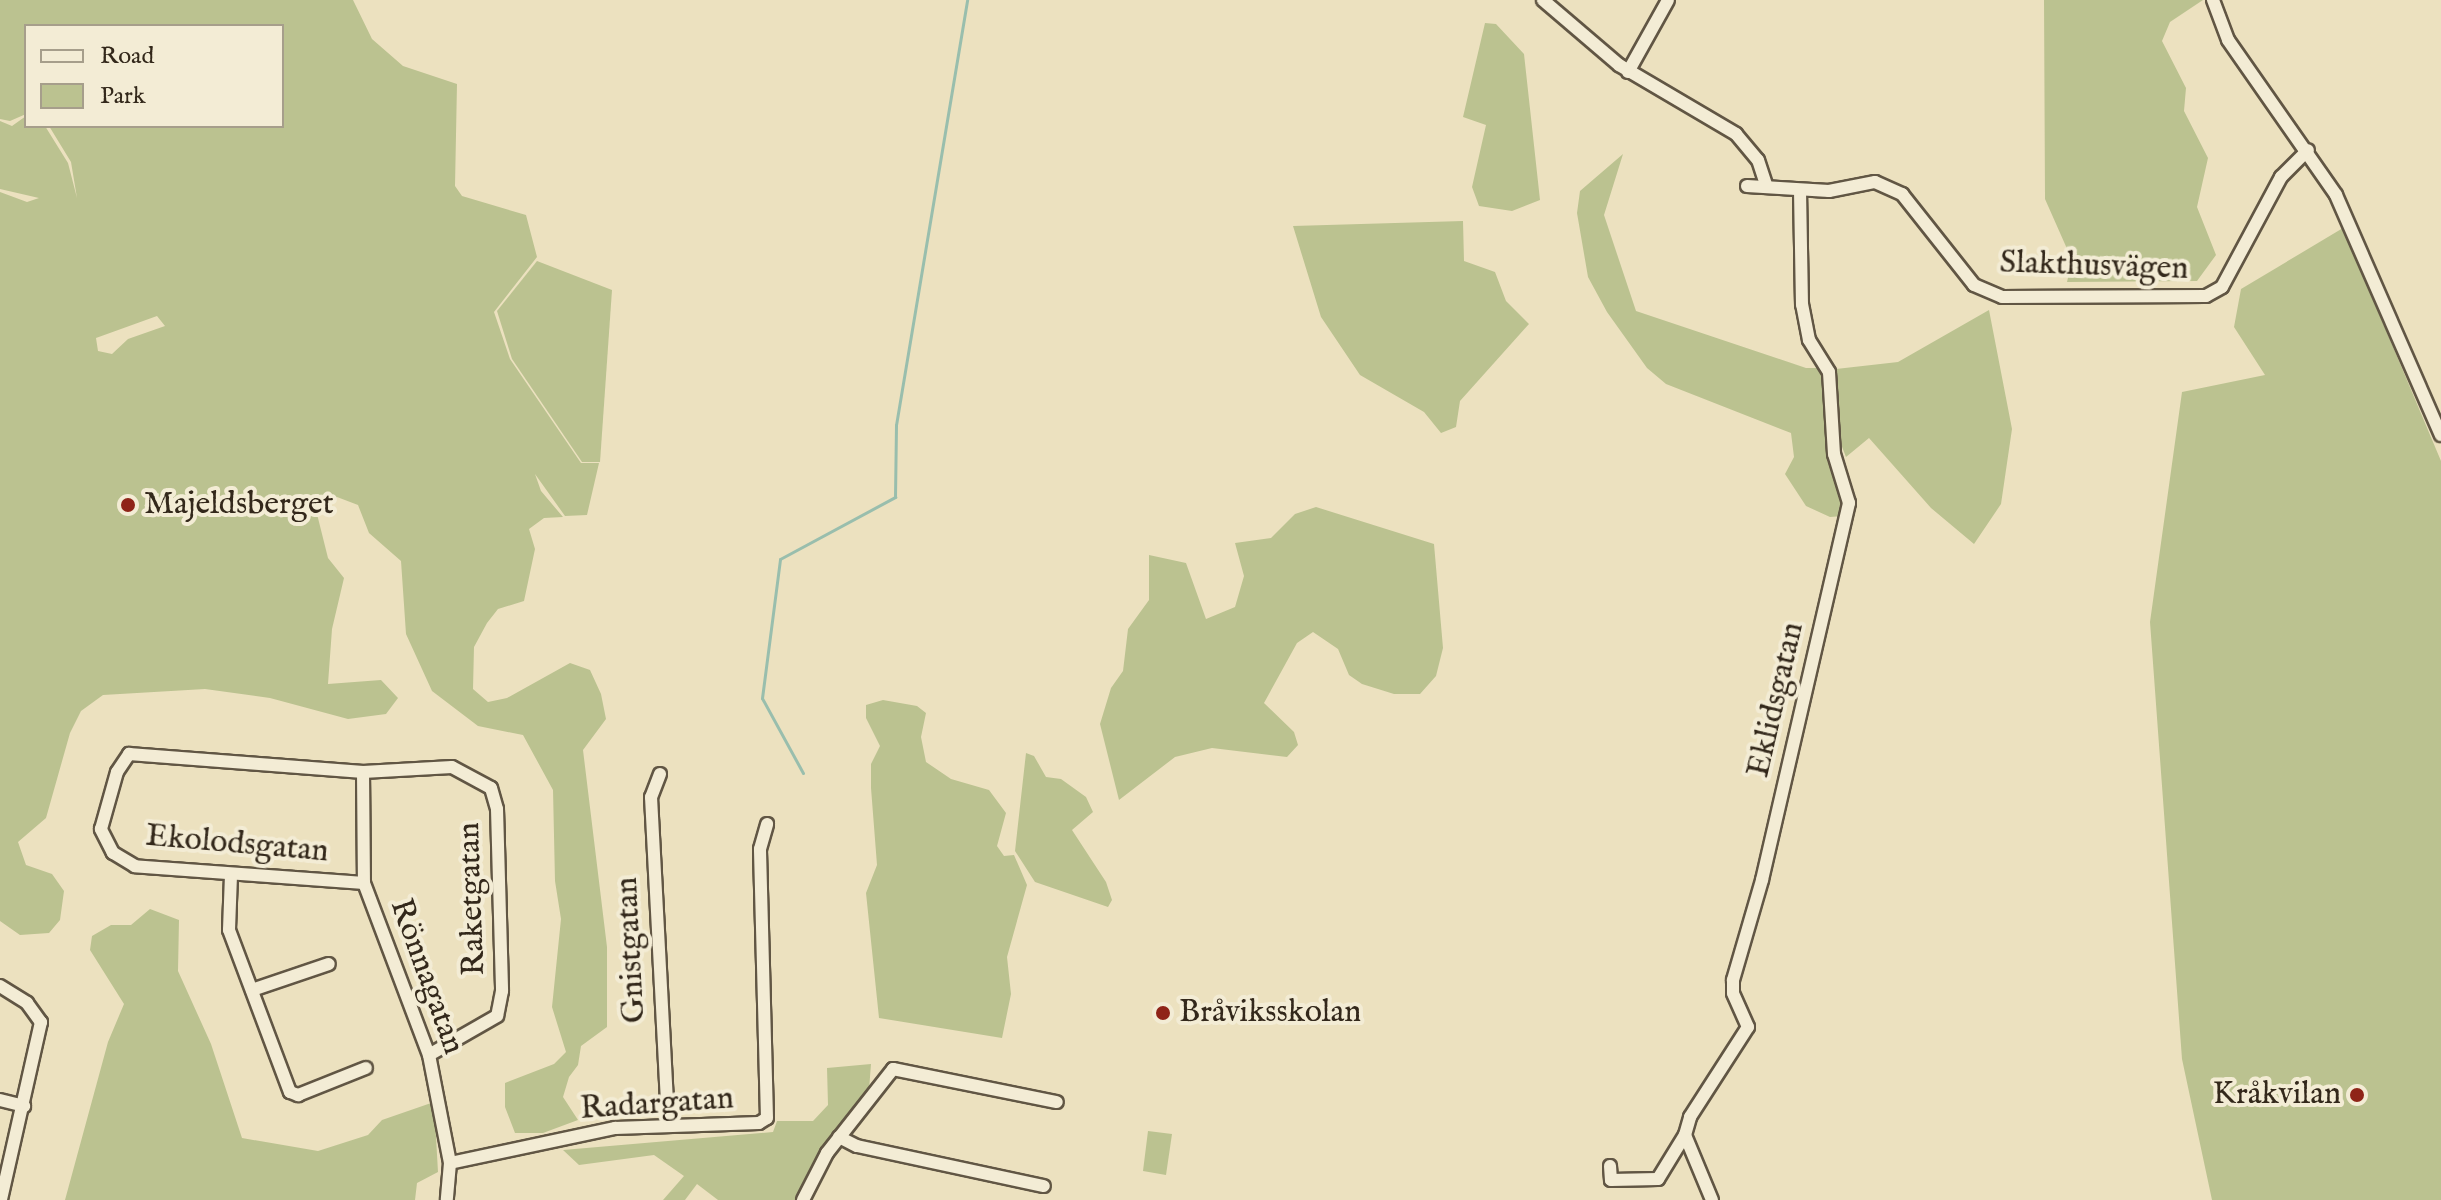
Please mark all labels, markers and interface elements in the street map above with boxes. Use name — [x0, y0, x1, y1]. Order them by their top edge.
legend — [24, 24, 284, 128]
text: Road — [100, 41, 154, 72]
text: Park — [100, 81, 146, 112]
street label: Slakthusvägen — [1999, 245, 2189, 289]
place label: Majeldsberget — [144, 486, 334, 524]
marker: Majeldsberget — [119, 496, 137, 514]
street label: Eklidsgatan — [1741, 619, 1813, 781]
street label: Ekolodsgatan — [144, 818, 330, 872]
street label: Raketgatan — [451, 822, 495, 976]
street label: Gnistgatan — [609, 876, 655, 1024]
street label: Rönnagatan — [380, 894, 472, 1060]
place label: Bråviksskolan — [1179, 994, 1361, 1032]
marker: Bråviksskolan — [1154, 1004, 1172, 1022]
place label: Kråkvilan — [2213, 1076, 2341, 1114]
street label: Radargatan — [579, 1080, 735, 1130]
marker: Kråkvilan — [2348, 1086, 2366, 1104]

